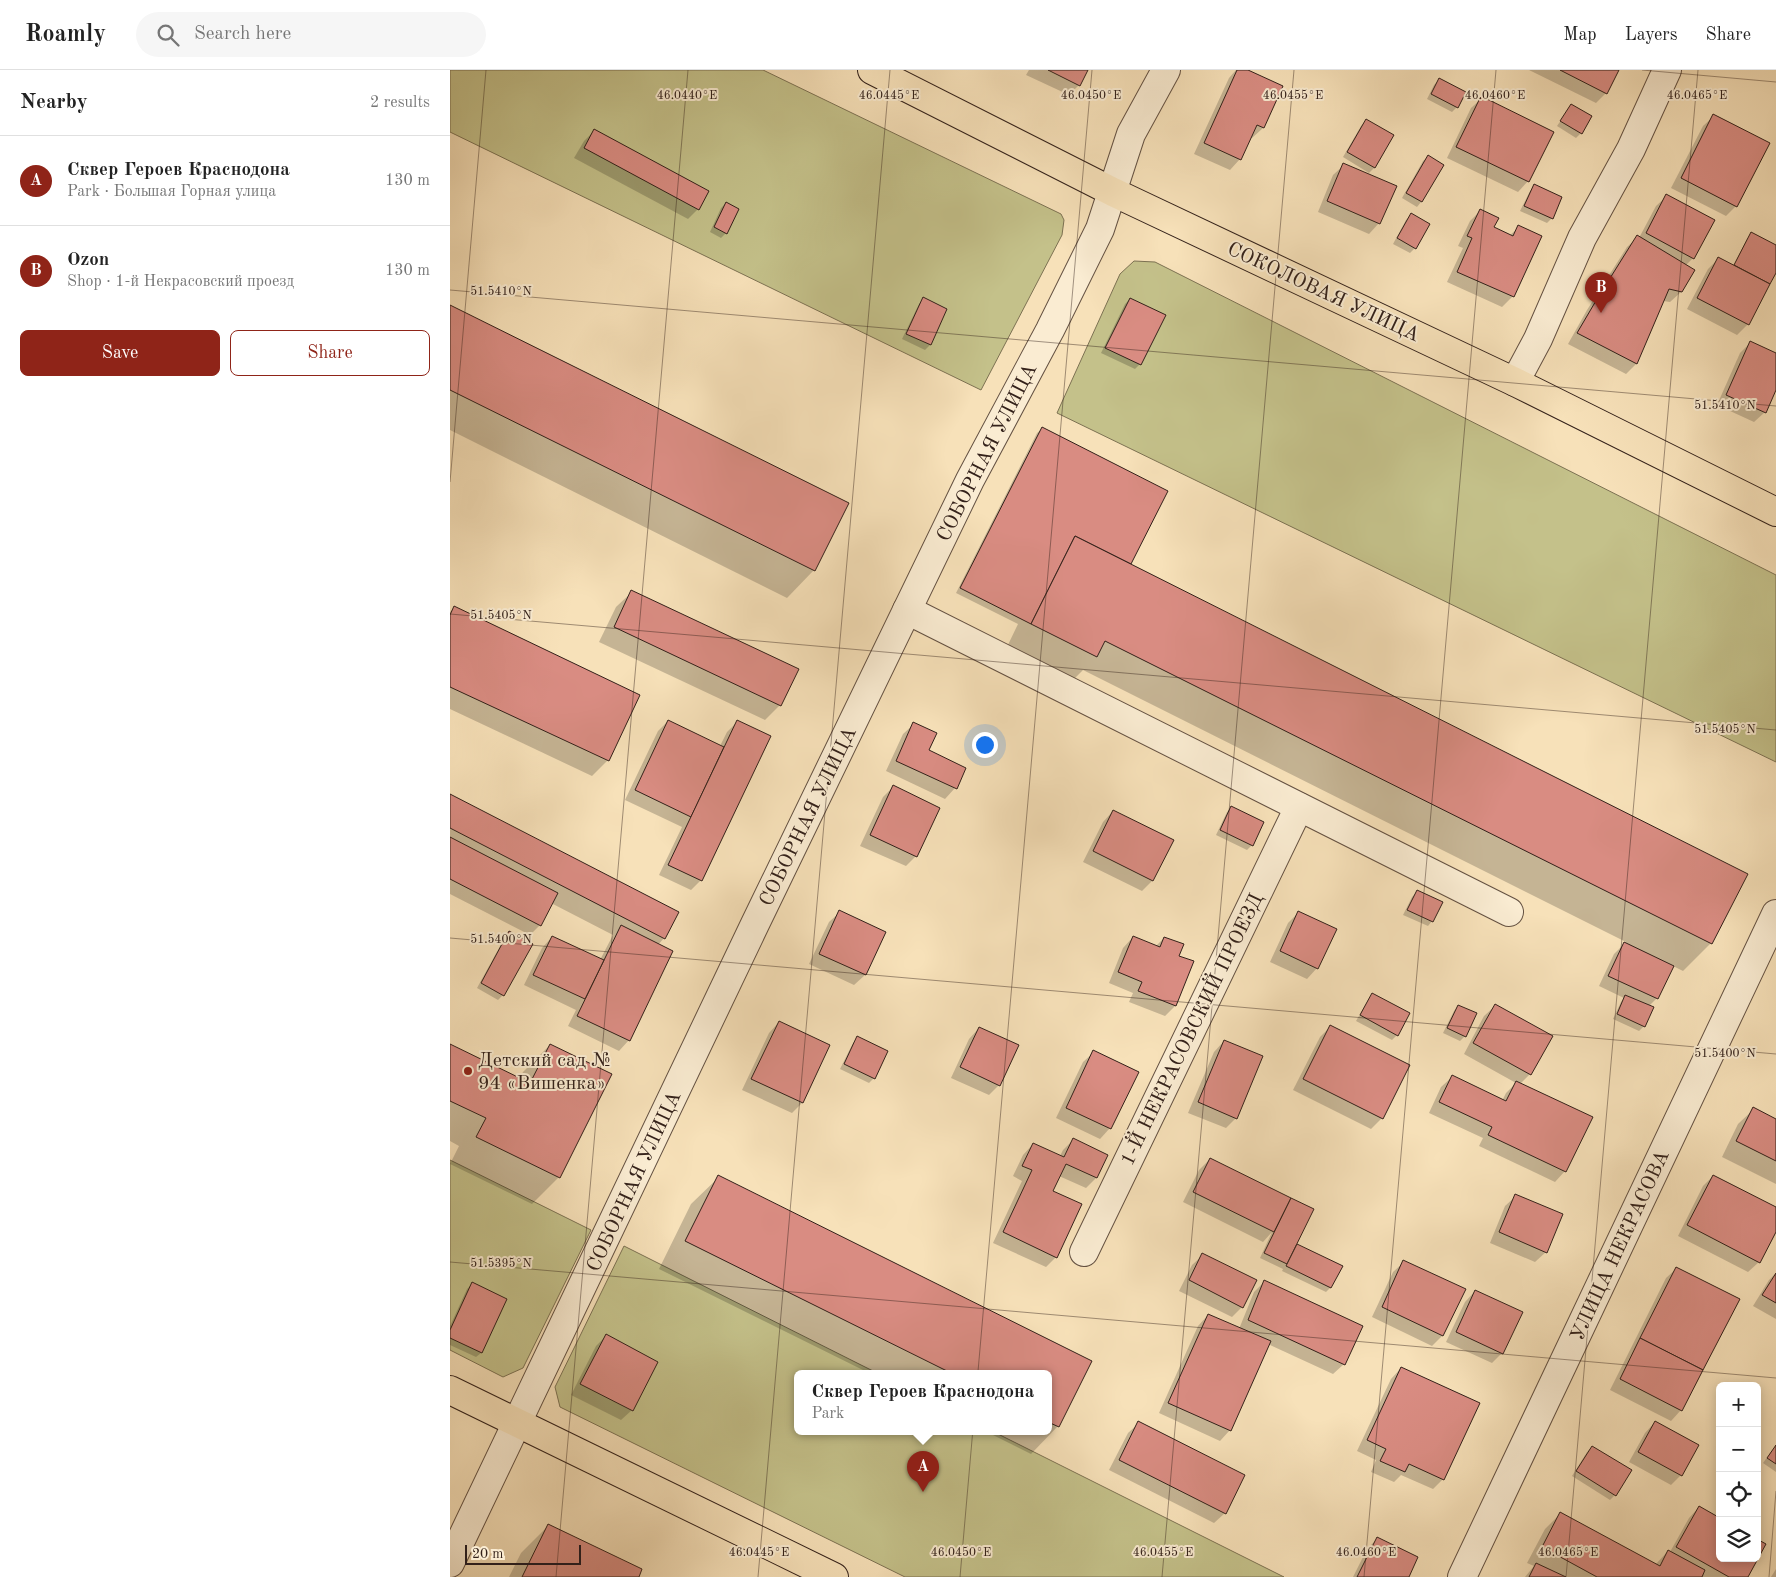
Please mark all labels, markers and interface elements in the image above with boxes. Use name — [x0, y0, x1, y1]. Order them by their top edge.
search box — [136, 12, 486, 57]
icon: search — [154, 21, 182, 49]
text: Roamly — [25, 23, 106, 47]
text: Search here — [194, 25, 291, 44]
text: Map — [1563, 26, 1597, 44]
text: Layers — [1625, 26, 1677, 44]
text: Share — [1705, 26, 1751, 44]
text: 46.0445°E — [859, 89, 919, 102]
text: 46.0450°E — [1061, 89, 1121, 102]
text: 46.0455°E — [1263, 89, 1323, 102]
text: 46.0465°E — [1667, 89, 1727, 102]
text: 46.0440°E — [657, 90, 717, 102]
text: 46.0460°E — [1465, 90, 1525, 102]
text: Nearby — [20, 92, 88, 113]
text: 2 results — [370, 95, 430, 111]
text: Сквер Героев Краснодона — [67, 161, 290, 180]
text: A — [30, 173, 42, 189]
text: 130 m — [385, 173, 430, 189]
text: Park · Большая Горная улица — [67, 184, 276, 200]
street label: СОКОЛОВАЯ УЛИЦА — [1224, 239, 1422, 346]
text: Ozon — [67, 251, 109, 270]
text: B — [30, 263, 42, 279]
text: 130 m — [385, 263, 430, 279]
pin: B — [1585, 272, 1617, 313]
text: Shop · 1-й Некрасовский проезд — [67, 274, 294, 290]
text: 51.5410°N — [470, 285, 532, 298]
button: Save — [20, 330, 220, 376]
button: Share — [230, 330, 430, 376]
street label: СОБОРНАЯ УЛИЦА — [934, 361, 1041, 545]
text: 51.5410°N — [1694, 399, 1756, 412]
text: 51.5405°N — [470, 609, 532, 622]
text: 51.5405°N — [1694, 723, 1756, 736]
street label: СОБОРНАЯ УЛИЦА — [757, 724, 861, 910]
your location — [972, 732, 998, 758]
street label: 1-Й НЕКРАСОВСКИЙ ПРОЕЗД — [1115, 889, 1268, 1169]
text: 51.5400°N — [470, 933, 532, 946]
text: 51.5400°N — [1694, 1047, 1756, 1060]
place label: Детский сад № 94 «Вишенка» — [478, 1051, 613, 1094]
marker: Детский сад № 94 «Вишенка» — [462, 1065, 474, 1077]
street label: СОБОРНАЯ УЛИЦА — [584, 1088, 685, 1275]
street label: УЛИЦА НЕКРАСОВА — [1568, 1147, 1674, 1344]
text: 51.5395°N — [470, 1257, 532, 1270]
popup — [794, 1370, 1052, 1435]
map controls — [1716, 1382, 1761, 1562]
button: + — [1716, 1382, 1761, 1427]
text: Сквер Героев Краснодона — [811, 1383, 1035, 1402]
text: Park — [811, 1406, 844, 1422]
button: − — [1716, 1427, 1761, 1472]
pin: A — [907, 1451, 939, 1492]
button: locate — [1716, 1472, 1761, 1517]
button: layers — [1716, 1517, 1761, 1562]
scale bar — [465, 1542, 581, 1565]
text: 46.0445°E — [729, 1546, 789, 1559]
text: 46.0450°E — [931, 1546, 991, 1559]
text: 46.0455°E — [1133, 1546, 1193, 1559]
text: 46.0465°E — [1538, 1546, 1598, 1559]
text: 20 m — [472, 1547, 503, 1561]
text: 46.0460°E — [1336, 1547, 1396, 1559]

